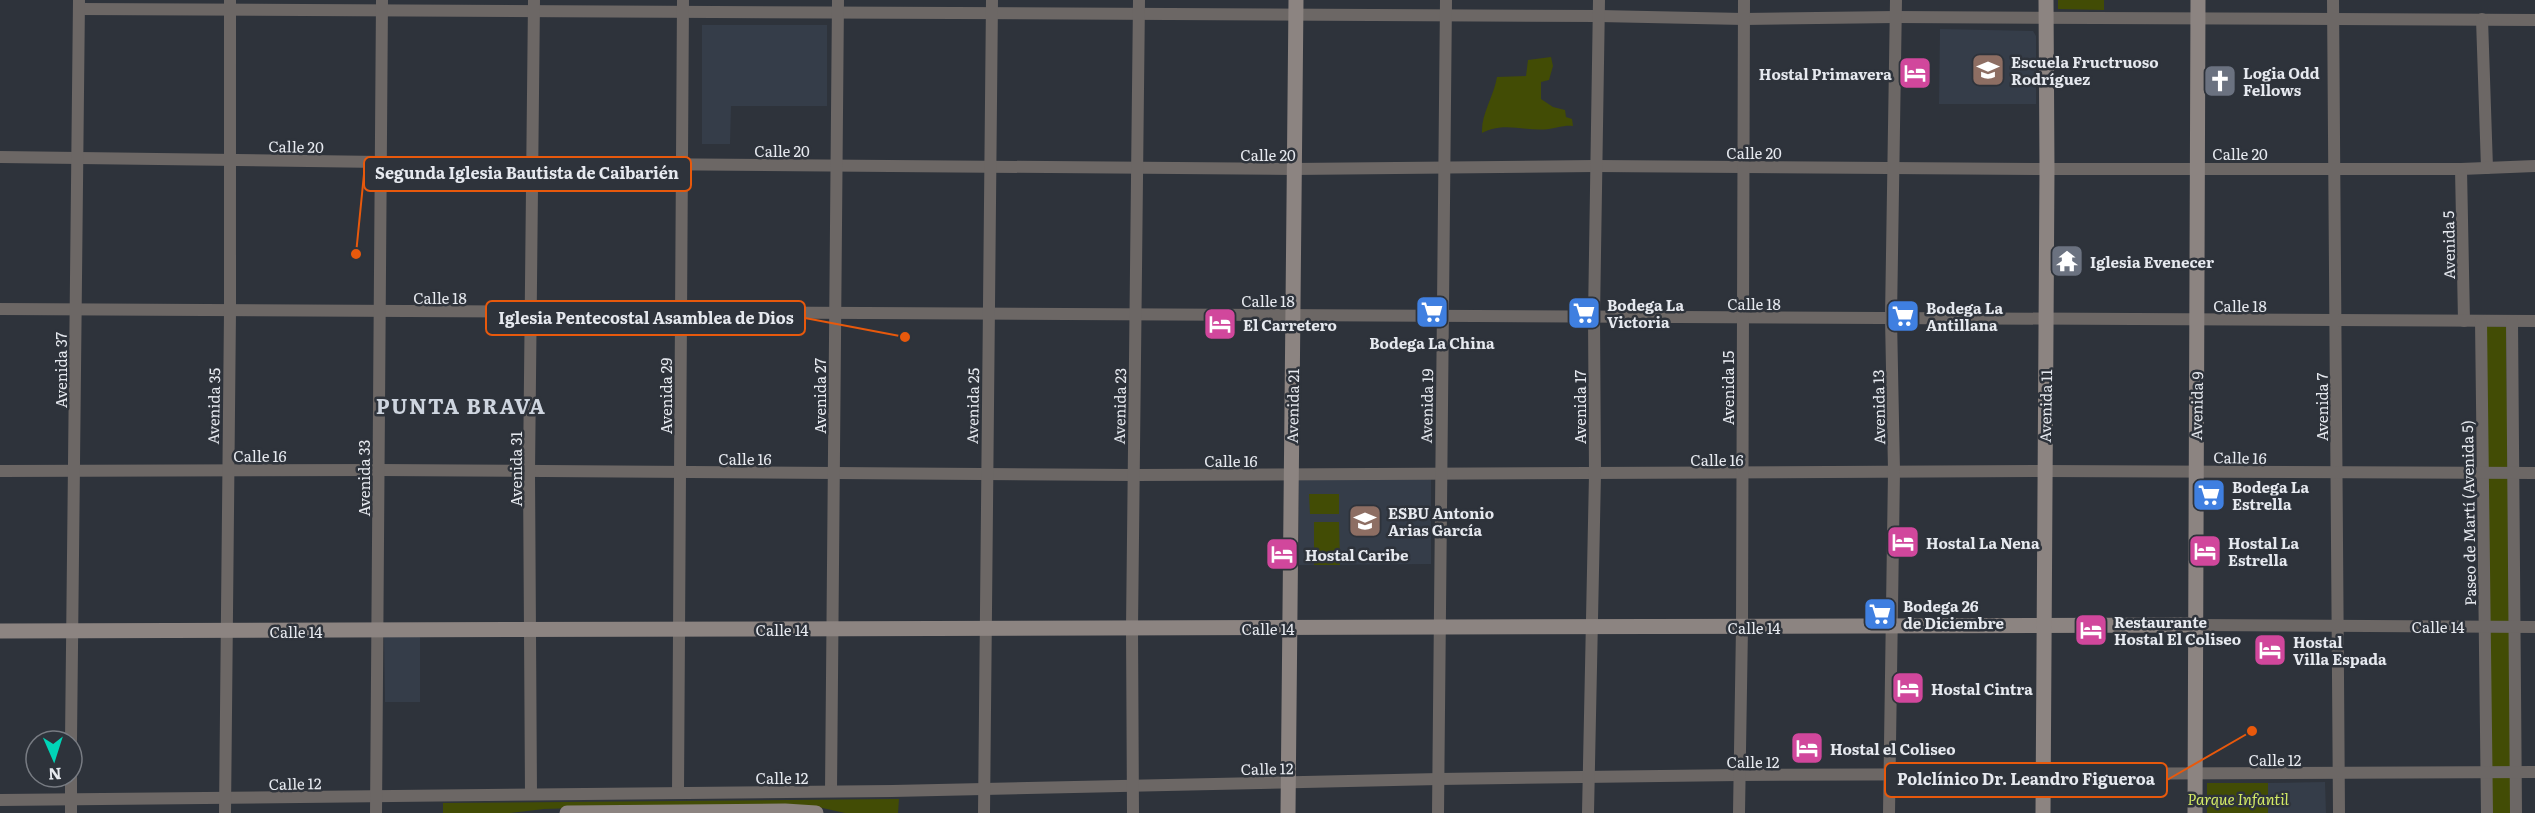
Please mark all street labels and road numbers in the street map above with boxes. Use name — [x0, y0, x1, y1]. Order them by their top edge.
street label: Calle 20 — [268, 134, 324, 158]
street label: Calle 20 — [754, 139, 810, 162]
street label: Calle 20 — [1726, 141, 1782, 164]
street label: Calle 20 — [2212, 142, 2268, 165]
street label: Calle 20 — [1240, 143, 1296, 166]
street label: Avenida 5 — [2436, 210, 2460, 280]
street label: Calle 18 — [413, 286, 467, 309]
street label: Calle 18 — [1241, 289, 1295, 312]
street label: Calle 18 — [1727, 292, 1781, 315]
street label: Calle 18 — [2213, 294, 2267, 317]
street label: Avenida 37 — [49, 331, 72, 408]
street label: Avenida 15 — [1716, 350, 1739, 425]
street label: Avenida 29 — [654, 358, 677, 434]
street label: Avenida 27 — [808, 358, 831, 434]
street label: Avenida 35 — [201, 367, 225, 445]
street label: Avenida 25 — [960, 367, 984, 444]
street label: Avenida 23 — [1107, 367, 1131, 445]
street label: Avenida 21 — [1280, 368, 1304, 444]
street label: Avenida 19 — [1414, 368, 1438, 444]
street label: Avenida 17 — [1568, 369, 1591, 444]
street label: Avenida 13 — [1866, 369, 1890, 445]
street label: Avenida 11 — [2033, 369, 2057, 443]
street label: Avenida 9 — [2184, 371, 2208, 441]
street label: Avenida 7 — [2310, 372, 2333, 441]
street label: Paseo de Martí (Avenida 5) — [2455, 420, 2481, 606]
street label: Avenida 31 — [504, 431, 527, 507]
street label: Avenida 33 — [352, 440, 375, 516]
street label: Calle 16 — [233, 444, 287, 467]
street label: Calle 16 — [2213, 445, 2267, 469]
street label: Calle 16 — [718, 447, 772, 470]
street label: Calle 16 — [1690, 448, 1744, 471]
street label: Calle 16 — [1204, 449, 1258, 472]
street label: Calle 14 — [2412, 615, 2464, 638]
street label: Calle 14 — [1728, 616, 1780, 639]
street label: Calle 14 — [1242, 617, 1294, 640]
street label: Calle 14 — [756, 618, 808, 641]
street label: Calle 14 — [270, 620, 322, 643]
street label: Calle 12 — [2249, 748, 2302, 771]
street label: Calle 12 — [1727, 750, 1780, 773]
street label: Calle 12 — [1240, 756, 1294, 780]
street label: Calle 12 — [756, 766, 809, 789]
street label: Calle 12 — [268, 771, 322, 795]

